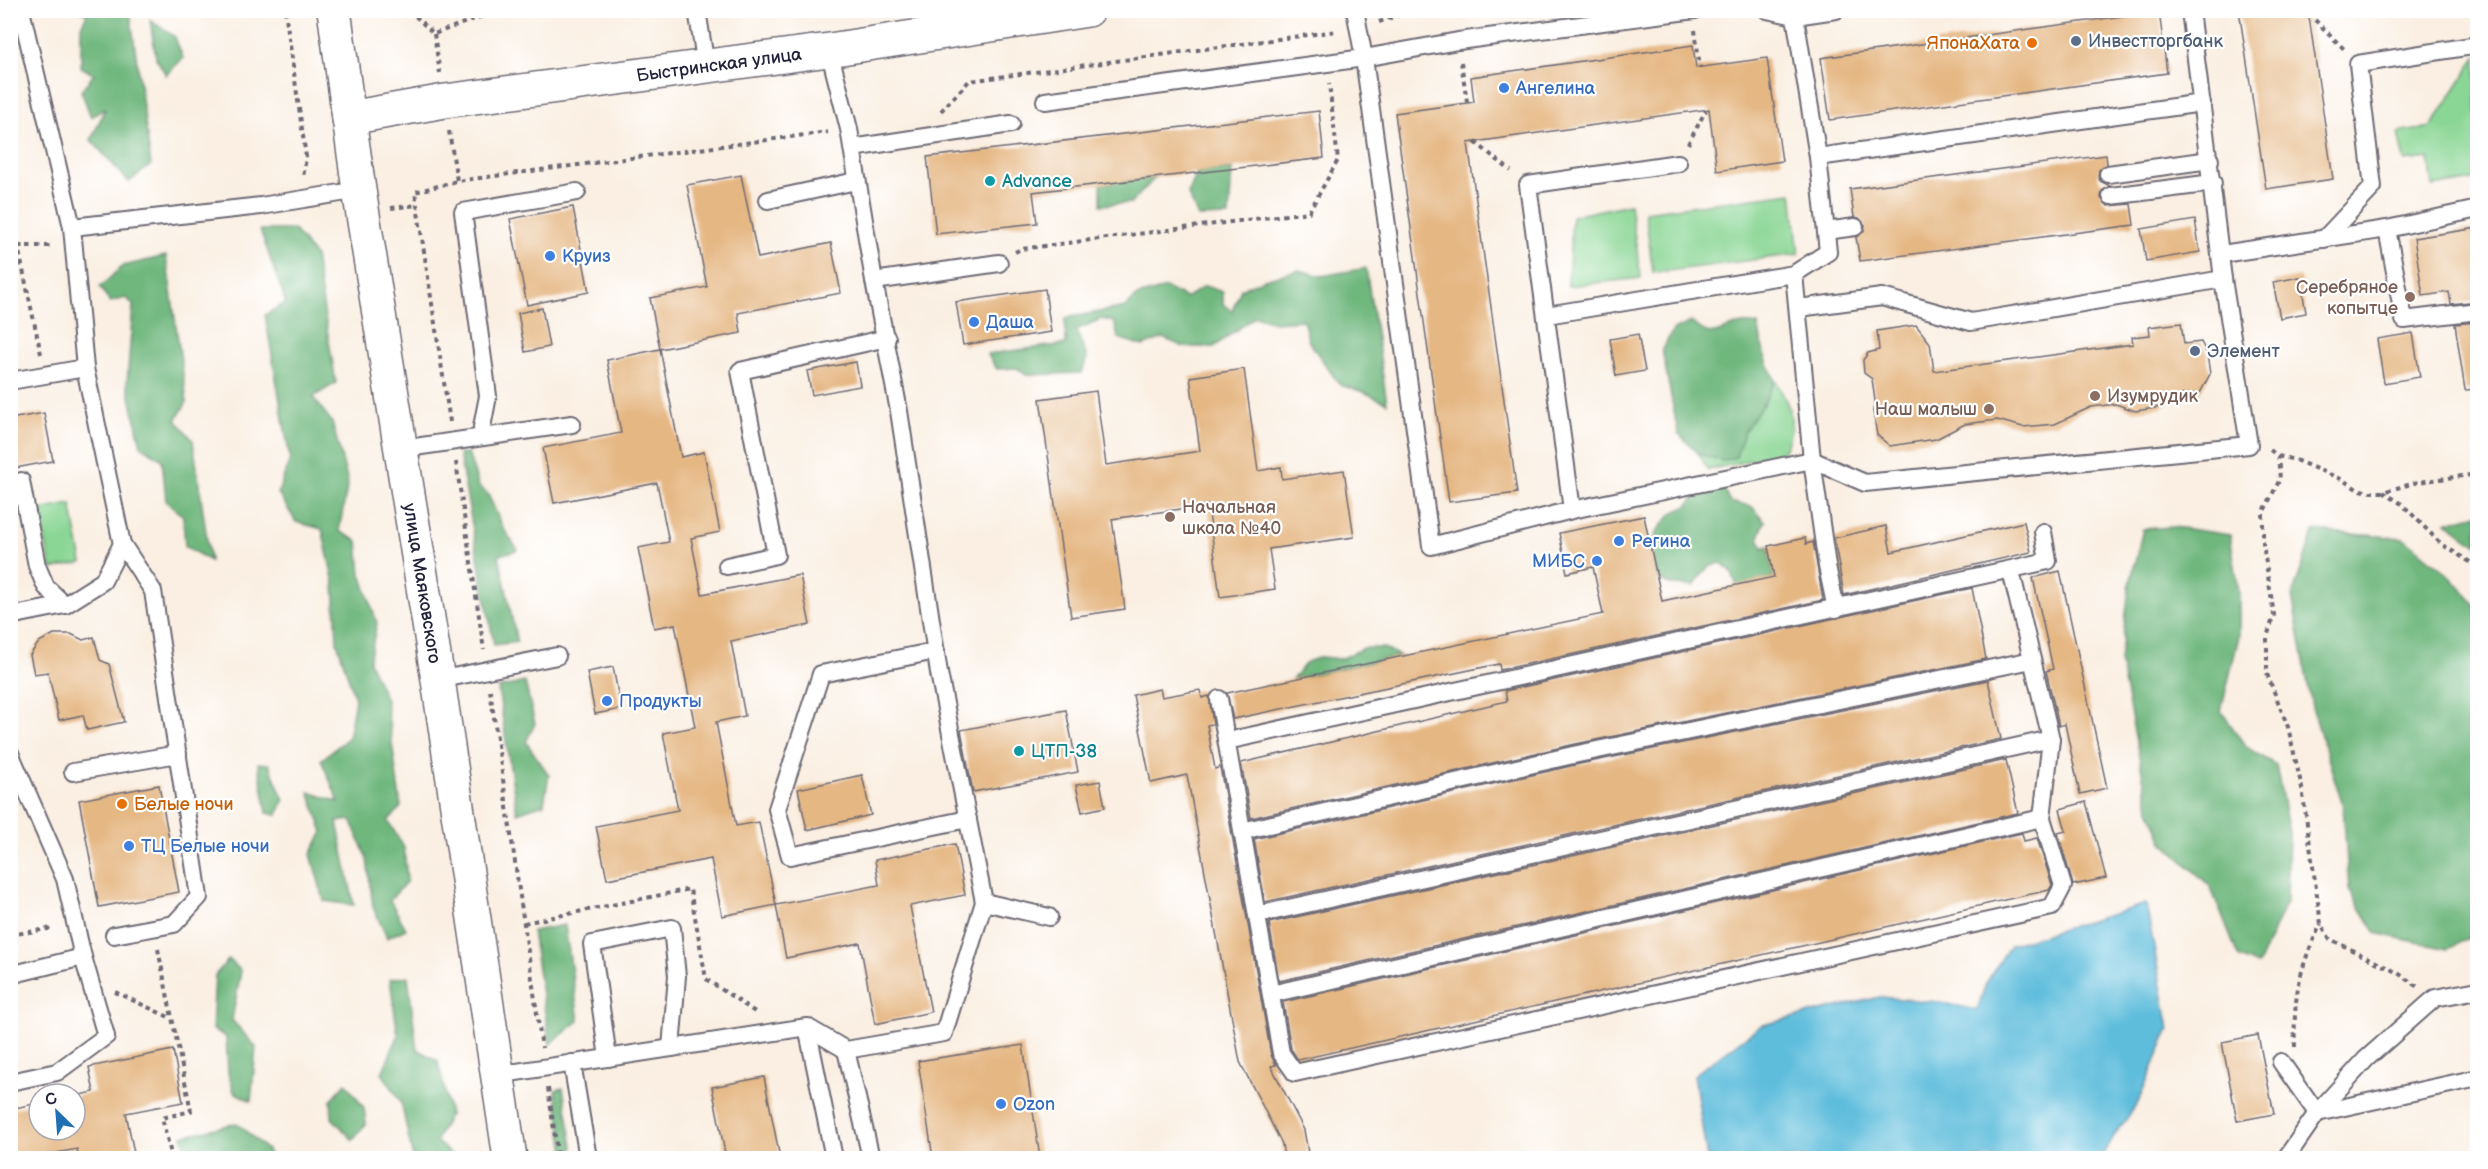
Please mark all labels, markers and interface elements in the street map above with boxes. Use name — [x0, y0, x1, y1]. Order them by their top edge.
place label: Инвестторгбанк — [2088, 31, 2223, 52]
place label: ЯпонаХата — [1927, 33, 2020, 54]
marker: Инвестторгбанк — [2069, 34, 2083, 48]
marker: ЯпонаХата — [2025, 36, 2039, 50]
street label: Быстринская улица — [635, 44, 803, 86]
place label: Ангелина — [1515, 78, 1596, 99]
marker: Ангелина — [1497, 81, 1511, 95]
place label: Advance — [1002, 171, 1072, 192]
marker: Advance — [983, 174, 997, 188]
place label: Круиз — [562, 246, 611, 267]
marker: Круиз — [543, 249, 557, 263]
place label: Серебряное копытце — [2296, 277, 2398, 319]
marker: Серебряное копытце — [2403, 290, 2417, 304]
place label: Даша — [986, 312, 1034, 333]
marker: Даша — [967, 315, 981, 329]
place label: Элемент — [2207, 341, 2281, 362]
marker: Элемент — [2188, 344, 2202, 358]
place label: Изумрудик — [2107, 386, 2199, 407]
marker: Изумрудик — [2088, 389, 2102, 403]
place label: Наш малыш — [1875, 399, 1977, 420]
marker: Наш малыш — [1982, 402, 1996, 416]
place label: Начальная школа №40 — [1182, 497, 1281, 539]
street label: улица Маяковского — [399, 502, 445, 665]
marker: Начальная школа №40 — [1163, 510, 1177, 524]
place label: Регина — [1631, 531, 1691, 552]
marker: Регина — [1612, 534, 1626, 548]
place label: МИБС — [1532, 551, 1585, 572]
marker: МИБС — [1590, 554, 1604, 568]
place label: Продукты — [619, 691, 702, 712]
marker: Продукты — [600, 694, 614, 708]
place label: ЦТП-38 — [1031, 741, 1097, 762]
marker: ЦТП-38 — [1012, 744, 1026, 758]
place label: Белые ночи — [134, 794, 234, 815]
marker: Белые ночи — [115, 797, 129, 811]
place label: ТЦ Белые ночи — [141, 836, 270, 857]
marker: ТЦ Белые ночи — [122, 839, 136, 853]
north arrow — [27, 1082, 87, 1142]
text: С — [42, 1089, 60, 1111]
place label: Ozon — [1013, 1094, 1055, 1115]
marker: Ozon — [994, 1097, 1008, 1111]

